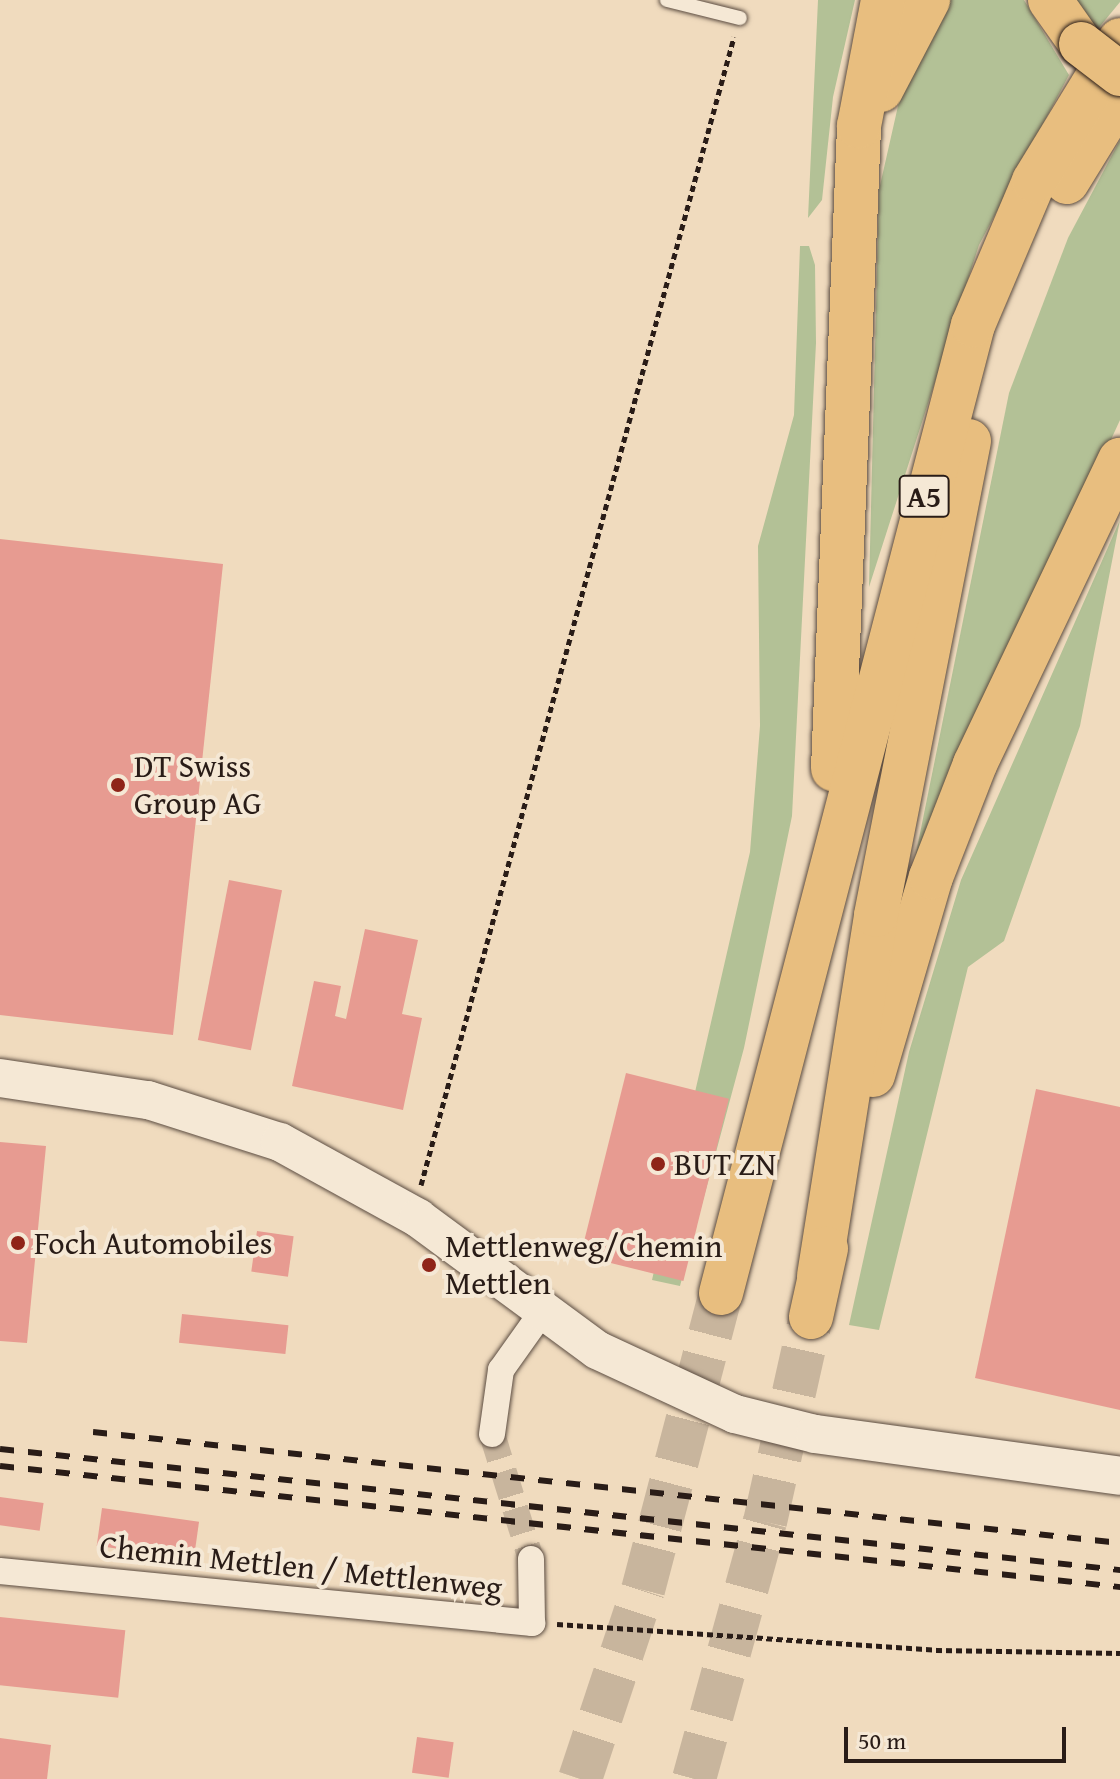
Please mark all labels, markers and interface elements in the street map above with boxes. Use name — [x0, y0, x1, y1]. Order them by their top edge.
road number: A5 — [898, 470, 950, 522]
place label: DT Swiss Group AG — [134, 748, 261, 823]
marker: DT Swiss Group AG — [109, 776, 127, 794]
place label: BUT ZN — [674, 1145, 776, 1183]
marker: BUT ZN — [649, 1155, 667, 1173]
place label: Foch Automobiles — [34, 1224, 272, 1262]
place label: Mettlenweg/Chemin Mettlen — [445, 1228, 722, 1303]
marker: Foch Automobiles — [9, 1234, 27, 1252]
marker: Mettlenweg/Chemin Mettlen — [420, 1256, 438, 1274]
street label: Chemin Mettlen / Mettlenweg — [98, 1527, 504, 1607]
scale bar — [848, 1711, 1070, 1761]
text: 50 m — [858, 1723, 906, 1758]

